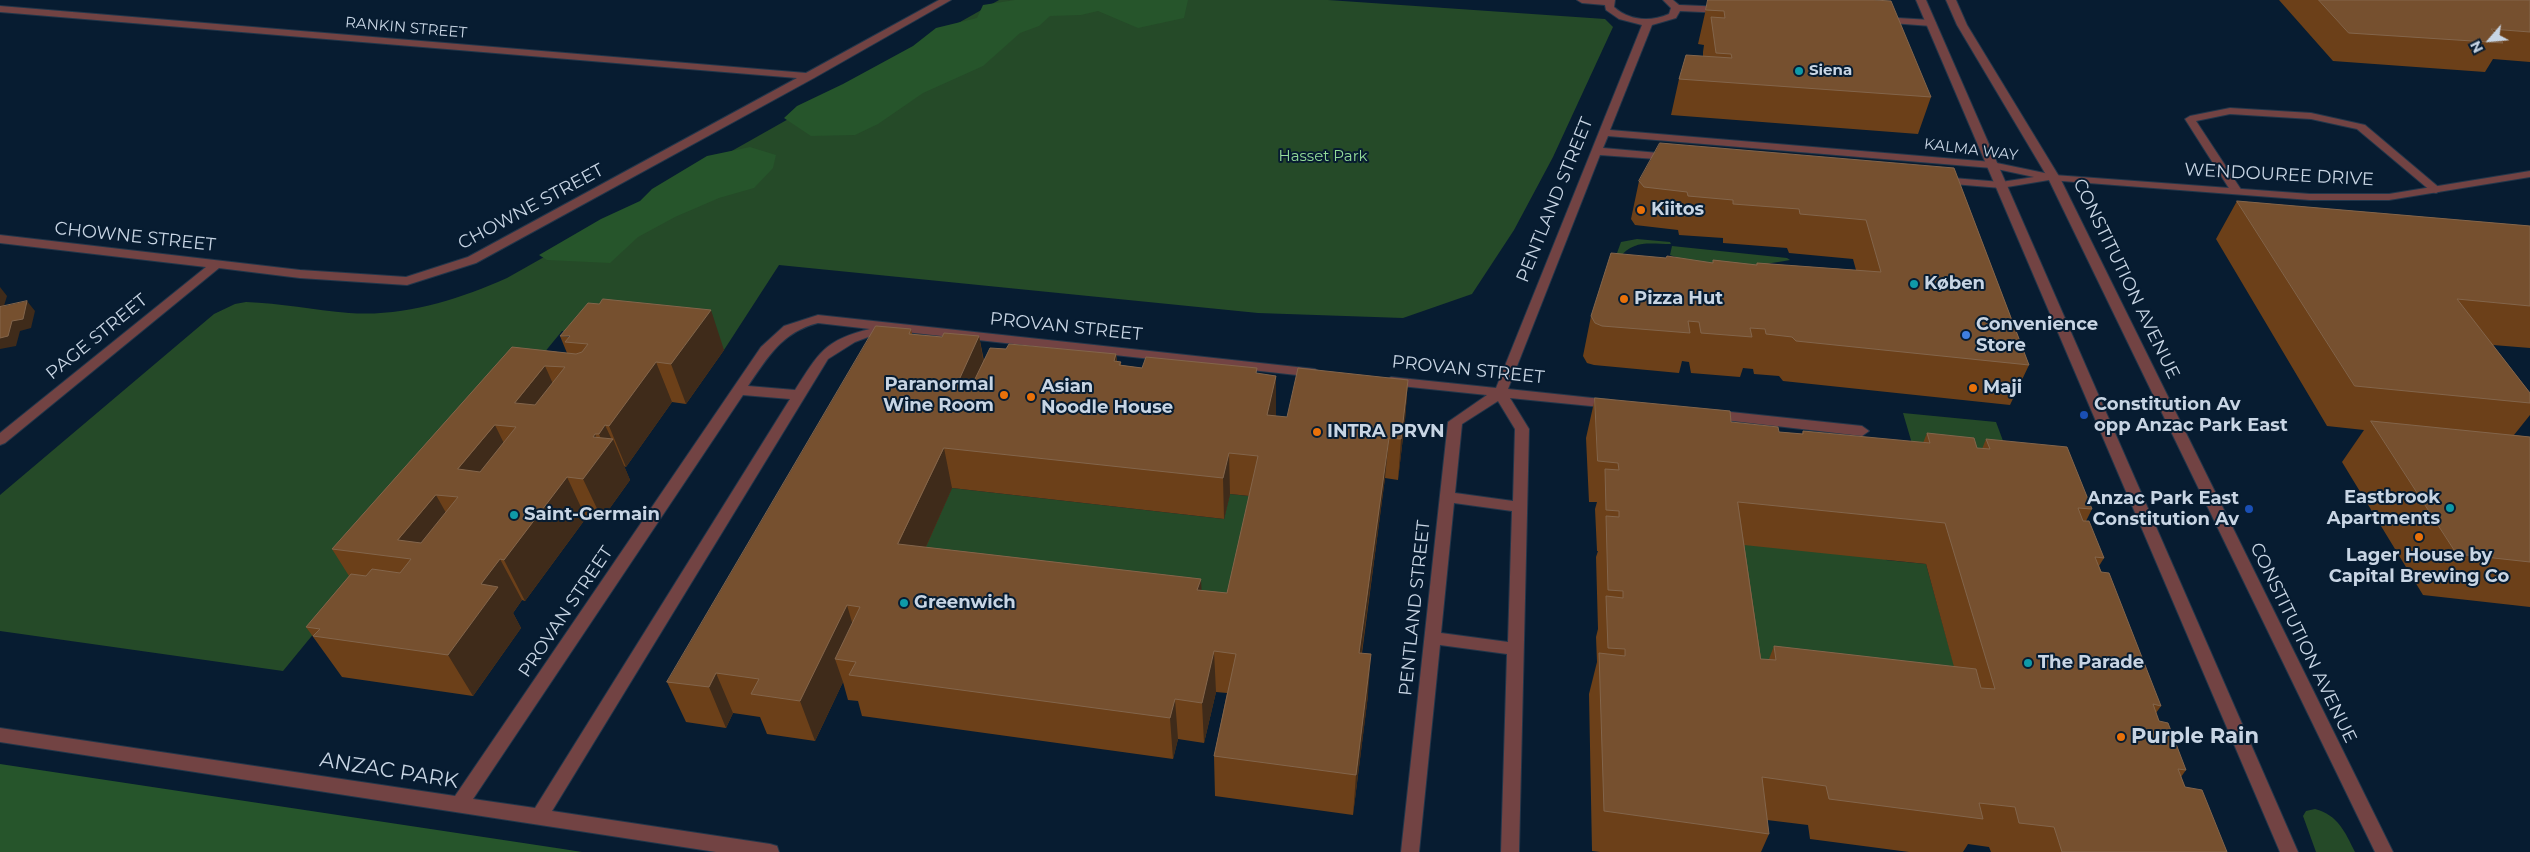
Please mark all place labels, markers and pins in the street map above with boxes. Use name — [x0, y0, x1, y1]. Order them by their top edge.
place label: Siena — [1809, 62, 1852, 80]
marker: Siena — [1793, 65, 1805, 77]
place label: Kiitos — [1651, 199, 1704, 221]
marker: Kiitos — [1635, 204, 1647, 216]
place label: Køben — [1924, 273, 1985, 295]
marker: Køben — [1908, 278, 1920, 290]
place label: Pizza Hut — [1634, 288, 1723, 310]
marker: Pizza Hut — [1618, 293, 1630, 305]
place label: Convenience Store — [1976, 314, 2098, 356]
marker: Convenience Store — [1960, 329, 1972, 341]
place label: Paranormal Wine Room — [883, 374, 994, 416]
place label: Asian Noodle House — [1041, 376, 1173, 418]
place label: Maji — [1983, 377, 2022, 399]
marker: Maji — [1967, 382, 1979, 394]
marker: Paranormal Wine Room — [998, 389, 1010, 401]
marker: Asian Noodle House — [1025, 391, 1037, 403]
place label: Constitution Av opp Anzac Park East — [2094, 394, 2288, 436]
marker: Constitution Av opp Anzac Park East — [2078, 409, 2090, 421]
place label: INTRA PRVN — [1327, 421, 1445, 443]
marker: INTRA PRVN — [1311, 426, 1323, 438]
place label: Eastbrook Apartments — [2327, 487, 2440, 530]
place label: Anzac Park East Constitution Av — [2087, 488, 2239, 530]
marker: Eastbrook Apartments — [2444, 502, 2456, 514]
marker: Anzac Park East Constitution Av — [2243, 503, 2255, 515]
place label: Saint-Germain — [524, 504, 660, 526]
marker: Saint-Germain — [508, 509, 520, 521]
marker: Lager House by Capital Brewing Co — [2413, 531, 2425, 543]
place label: Lager House by Capital Brewing Co — [2329, 545, 2509, 588]
place label: Greenwich — [914, 592, 1016, 614]
marker: Greenwich — [898, 597, 910, 609]
place label: The Parade — [2038, 652, 2144, 674]
marker: The Parade — [2022, 657, 2034, 669]
place label: Purple Rain — [2131, 724, 2259, 750]
marker: Purple Rain — [2115, 731, 2127, 743]

